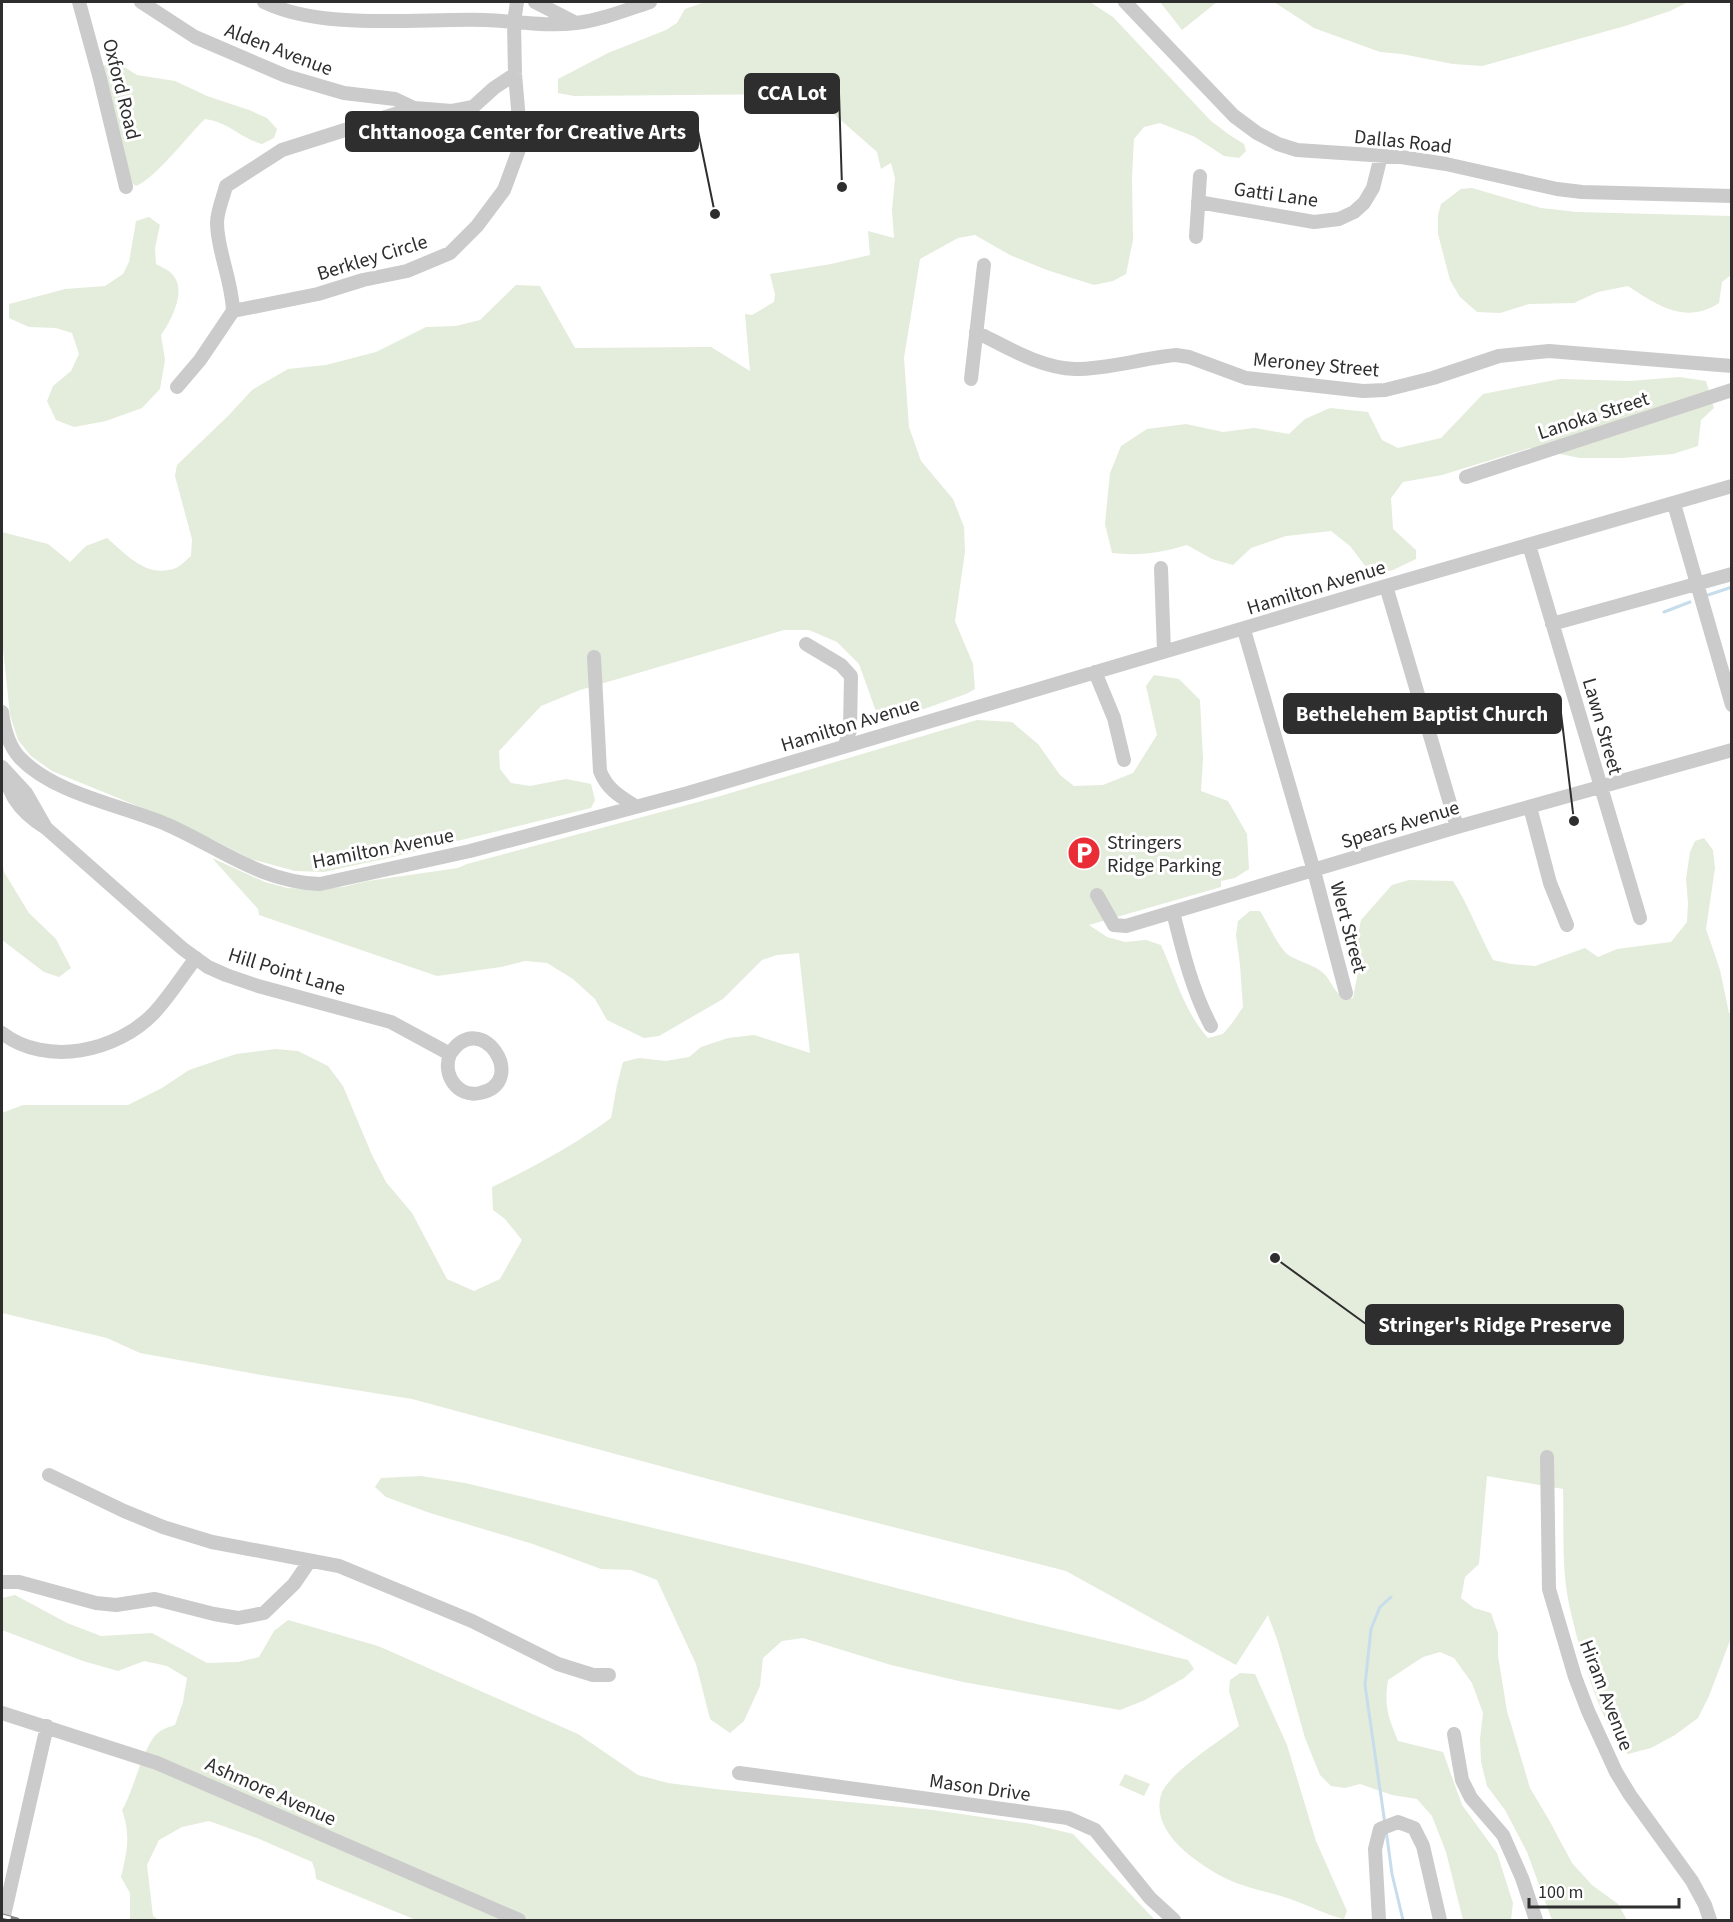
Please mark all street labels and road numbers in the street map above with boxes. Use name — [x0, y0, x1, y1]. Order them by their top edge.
street label: Alden Avenue — [221, 17, 337, 83]
street label: Oxford Road — [95, 36, 147, 143]
street label: Dallas Road — [1353, 123, 1453, 161]
street label: Gatti Lane — [1232, 175, 1320, 215]
street label: Berkley Circle — [314, 228, 431, 288]
street label: Meroney Street — [1252, 346, 1380, 384]
street label: Lanoka Street — [1534, 385, 1653, 447]
street label: Hamilton Avenue — [1244, 554, 1389, 622]
street label: Lawn Street — [1575, 675, 1629, 778]
street label: Hamilton Avenue — [778, 691, 923, 759]
street label: Spears Avenue — [1338, 794, 1463, 856]
street label: Hamilton Avenue — [310, 822, 456, 876]
street label: Wert Street — [1322, 879, 1374, 976]
street label: Hill Point Lane — [225, 941, 349, 1003]
street label: Hiram Avenue — [1572, 1636, 1640, 1755]
street label: Ashmore Avenue — [201, 1751, 340, 1833]
street label: Mason Drive — [927, 1767, 1032, 1809]

